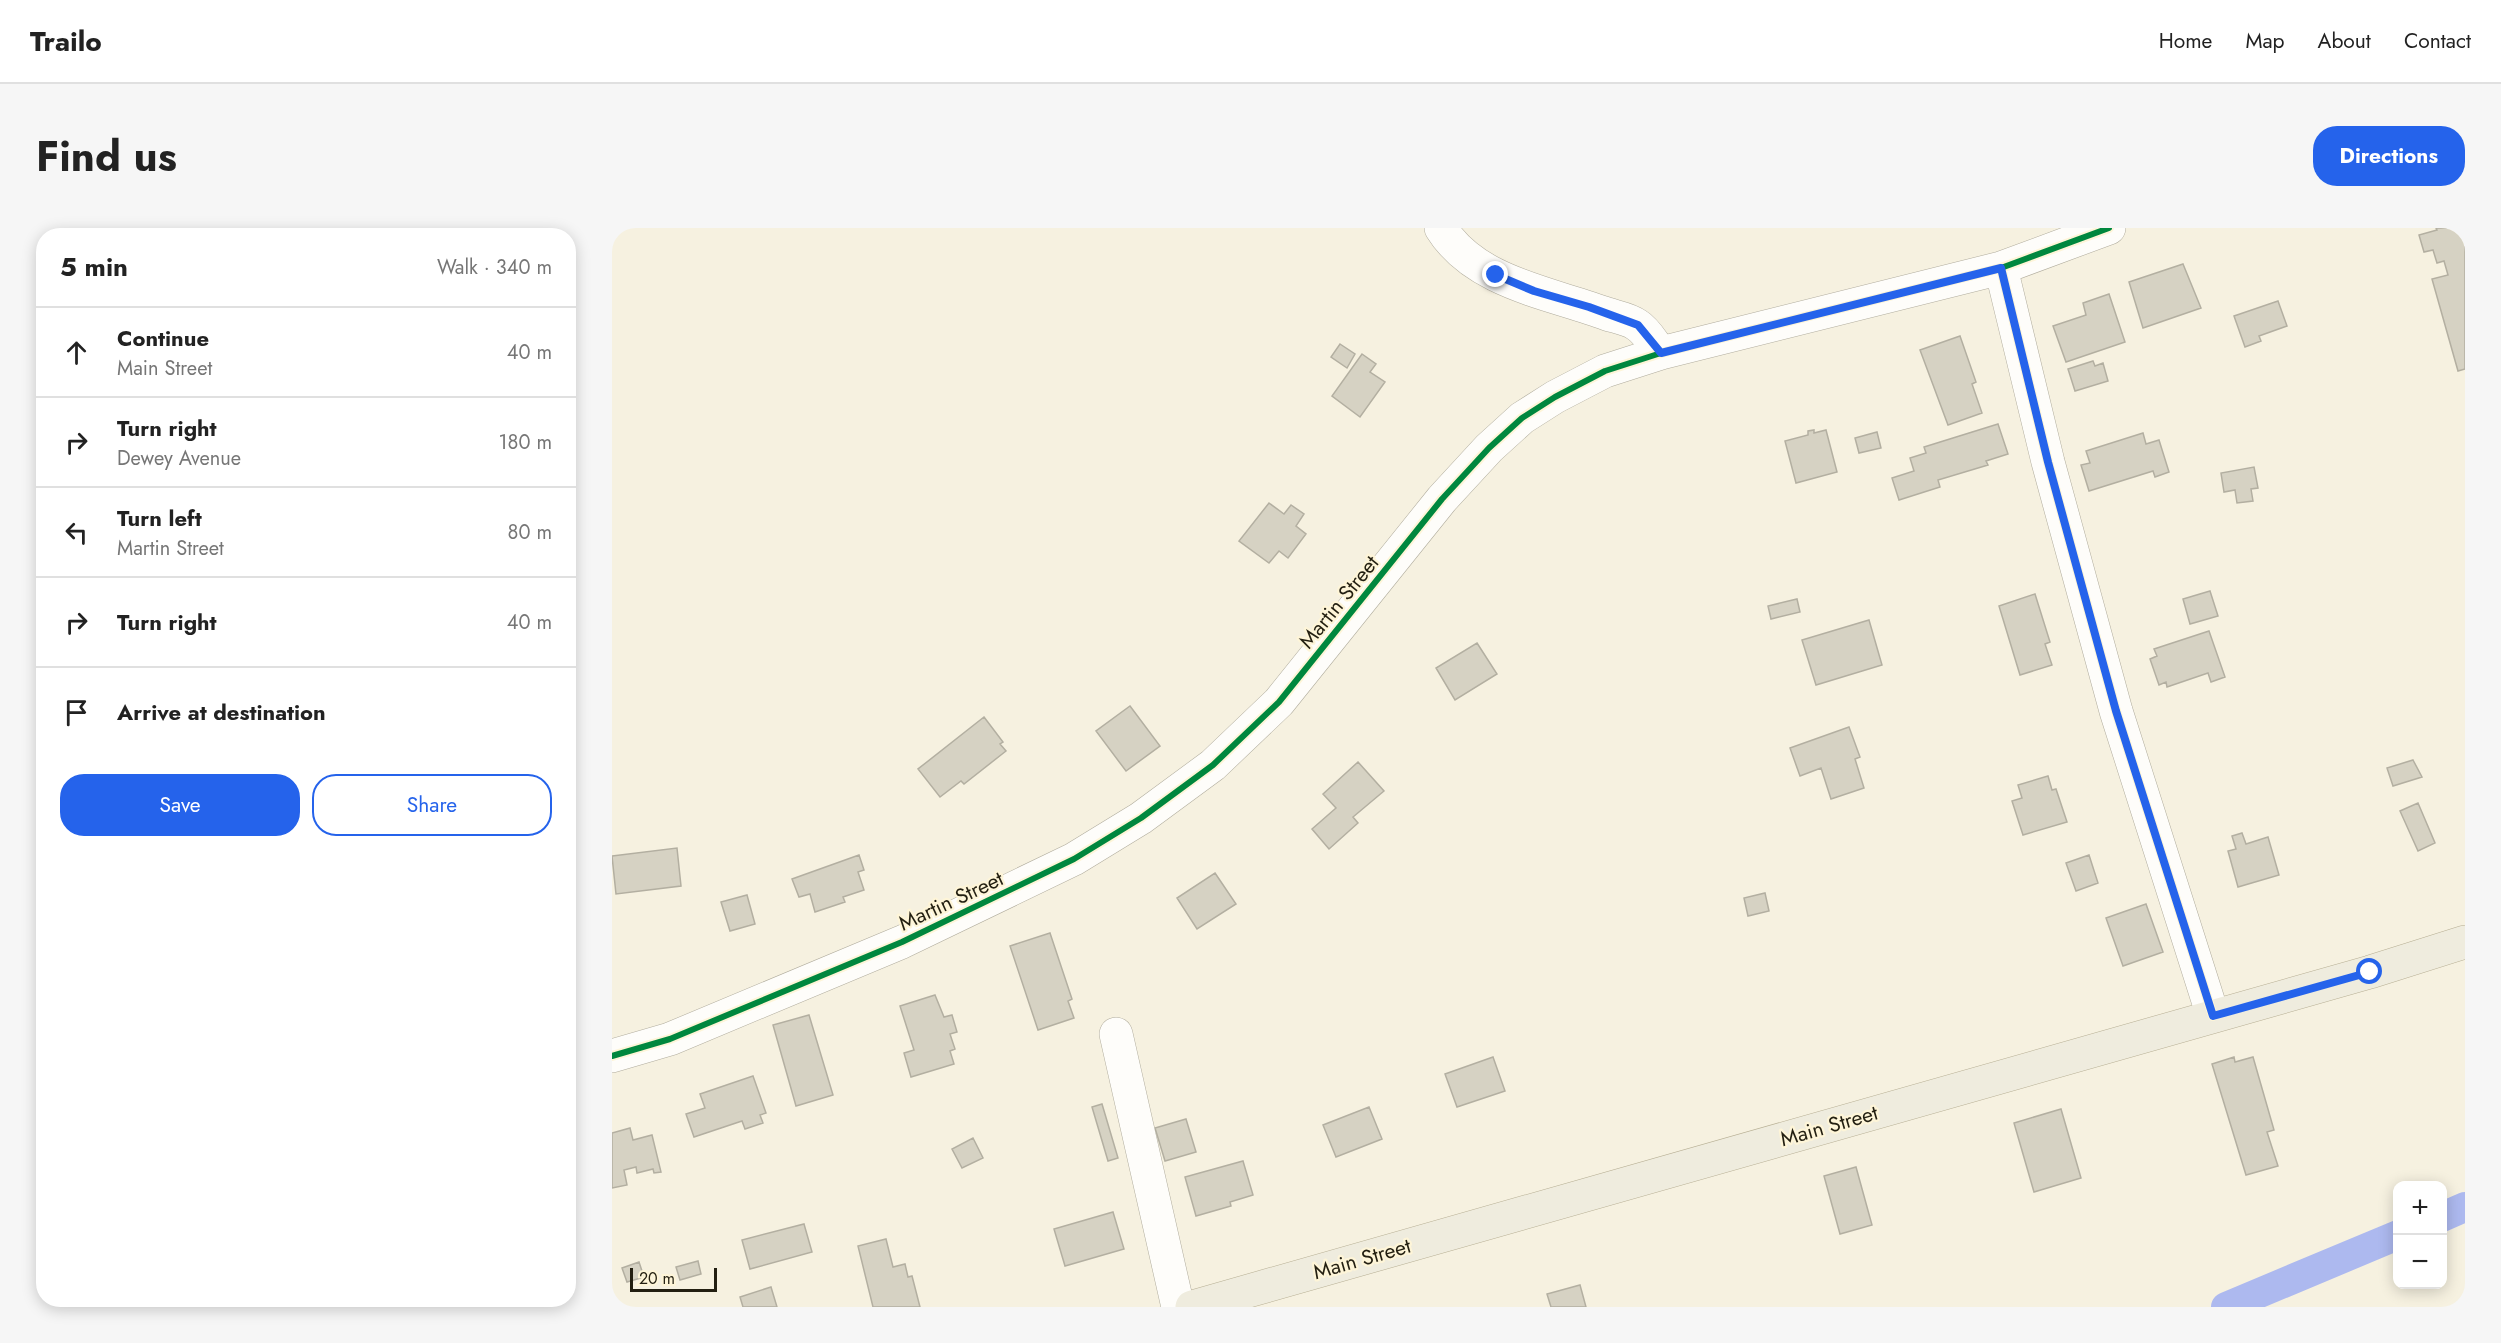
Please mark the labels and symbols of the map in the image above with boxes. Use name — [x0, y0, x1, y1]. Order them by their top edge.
route end — [1482, 261, 1508, 287]
street label: Martin Street — [1292, 549, 1386, 655]
street label: Martin Street — [894, 864, 1008, 938]
route start — [2356, 958, 2382, 984]
street label: Main Street — [1777, 1098, 1881, 1154]
street label: Main Street — [1310, 1231, 1414, 1287]
scale bar — [630, 1265, 717, 1292]

